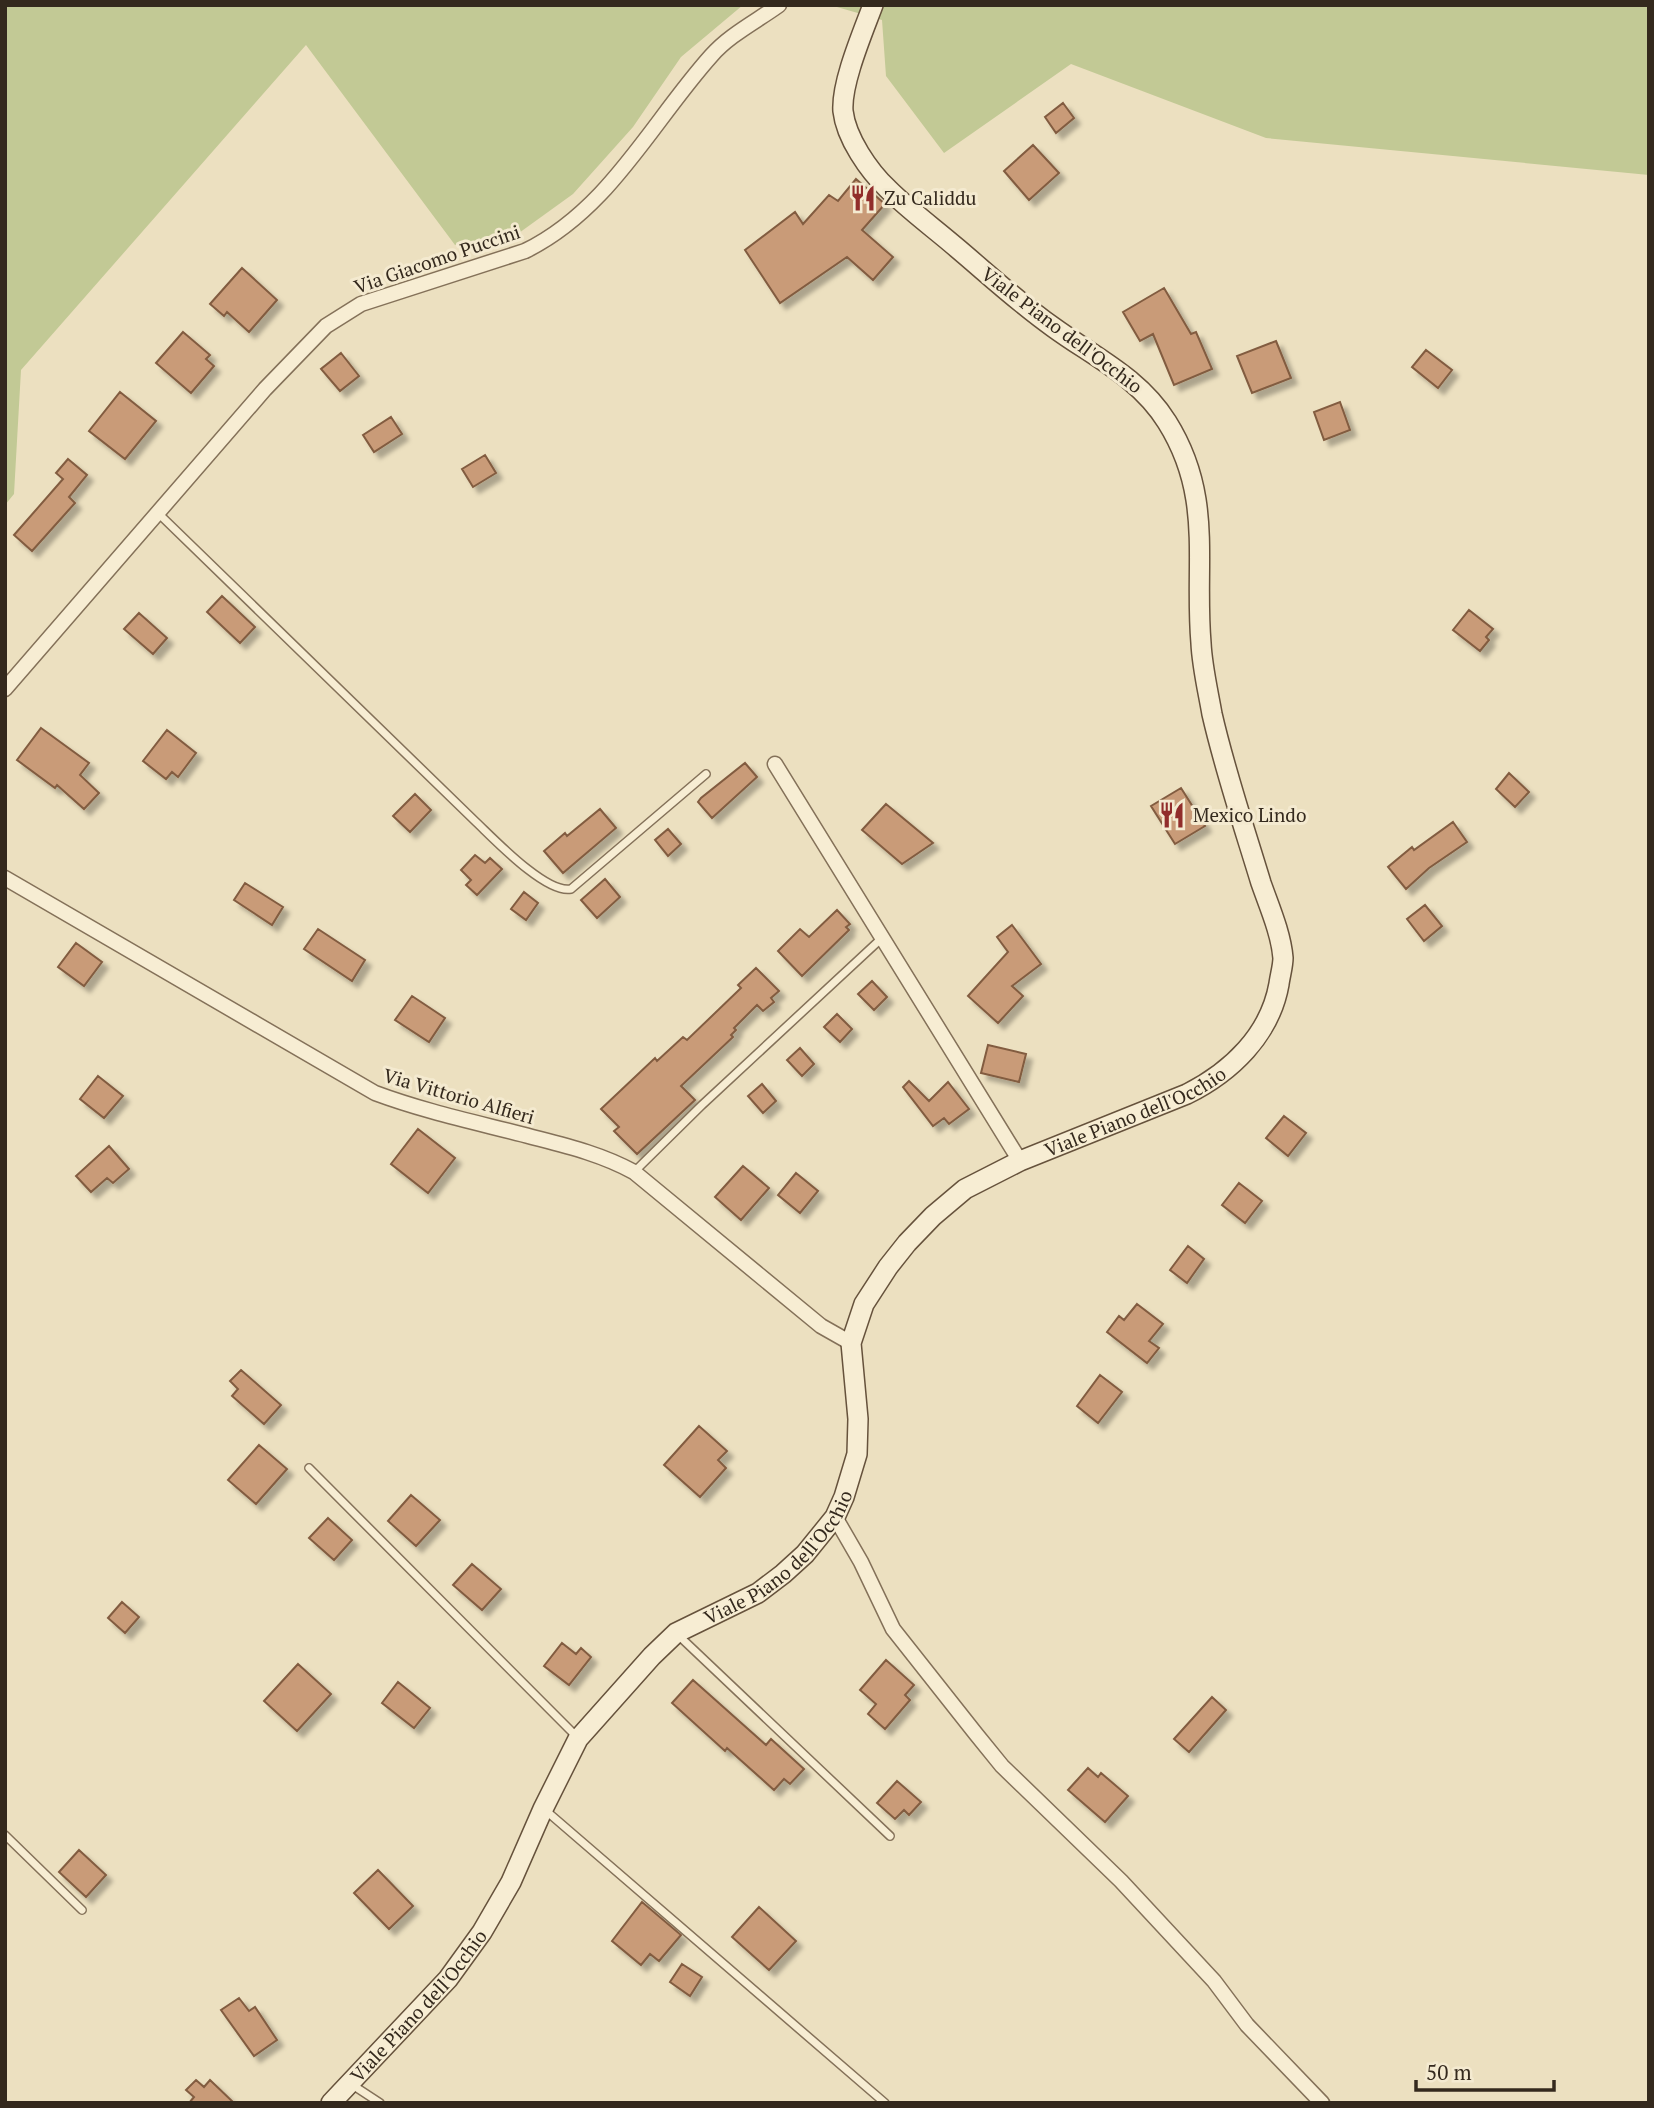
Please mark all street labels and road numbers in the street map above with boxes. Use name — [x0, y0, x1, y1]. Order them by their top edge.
street label: Via Giacomo Puccini — [350, 218, 523, 299]
street label: Viale Piano dell'Occhio — [977, 261, 1148, 398]
street label: Viale Piano dell'Occhio — [1041, 1061, 1231, 1162]
street label: Via Vittorio Alfieri — [381, 1062, 538, 1129]
street label: Viale Piano dell'Occhio — [700, 1487, 857, 1630]
street label: Viale Piano dell'Occhio — [344, 1924, 492, 2087]

